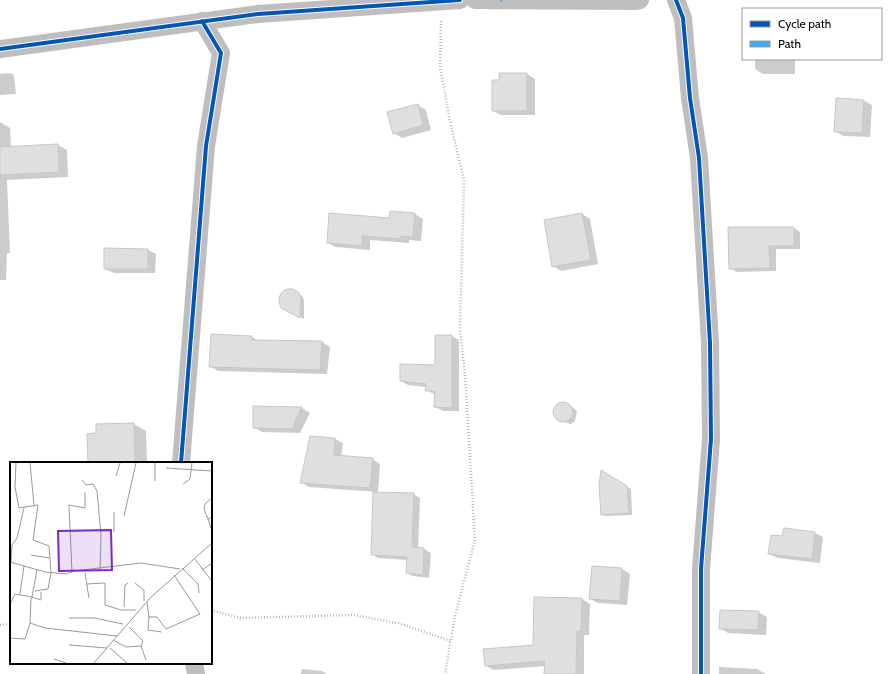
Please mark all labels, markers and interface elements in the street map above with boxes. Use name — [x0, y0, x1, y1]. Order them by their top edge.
legend — [742, 8, 882, 60]
text: Cycle path — [778, 16, 831, 31]
text: Path — [778, 36, 801, 51]
inset map — [10, 462, 212, 664]

